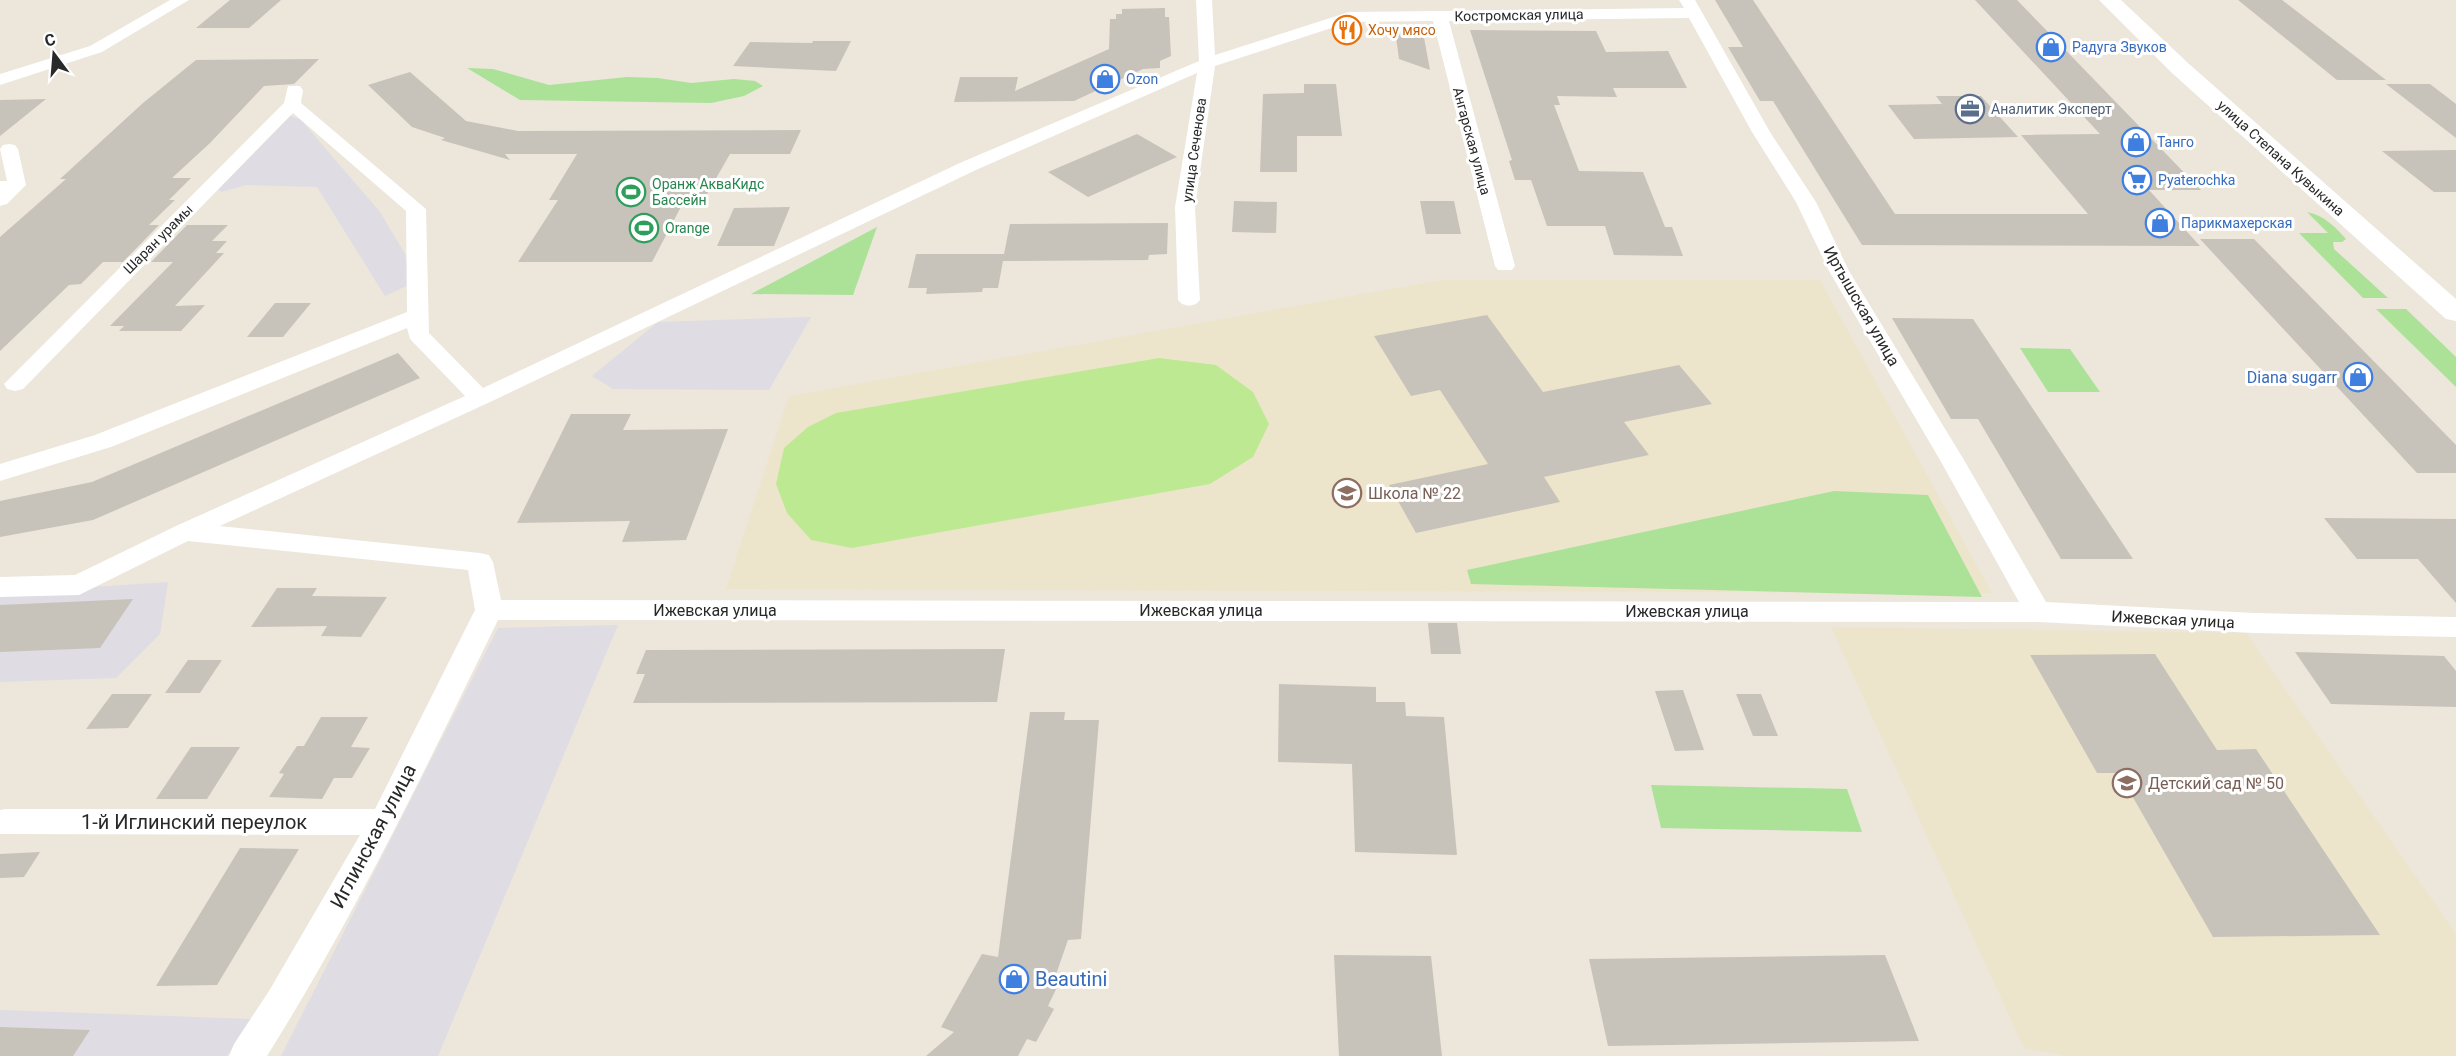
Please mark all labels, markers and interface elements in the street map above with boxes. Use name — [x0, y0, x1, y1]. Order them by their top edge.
street label: Костромская улица — [1454, 6, 1584, 24]
restaurant icon: Хочу мясо — [1331, 14, 1363, 46]
place label: Хочу мясо — [1368, 22, 1436, 38]
north arrow — [24, 24, 84, 84]
text: С — [42, 29, 58, 51]
shop icon: Радуга Звуков — [2035, 31, 2067, 63]
place label: Радуга Звуков — [2072, 39, 2167, 55]
shop icon: Ozon — [1089, 63, 1121, 95]
place label: Ozon — [1126, 71, 1158, 87]
street label: Ангарская улица — [1450, 85, 1494, 197]
office icon: Аналитик Эксперт — [1954, 93, 1986, 125]
street label: улица Сеченова — [1179, 97, 1209, 203]
street label: улица Степана Кувыкина — [2214, 97, 2348, 219]
place label: Аналитик Эксперт — [1991, 101, 2112, 117]
shop icon: Танго — [2120, 126, 2152, 158]
place label: Танго — [2157, 134, 2194, 150]
supermarket icon: Pyaterochka — [2121, 164, 2153, 196]
place label: Pyaterochka — [2158, 172, 2235, 188]
sports icon: Оранж АкваКидс Бассейн — [615, 176, 647, 208]
place label: Оранж АкваКидс Бассейн — [652, 176, 764, 208]
street label: Шаран урамы — [120, 201, 196, 277]
shop icon: Парикмахерская — [2144, 207, 2176, 239]
sports icon: Orange — [628, 212, 660, 244]
place label: Парикмахерская — [2181, 215, 2292, 231]
place label: Orange — [665, 220, 710, 236]
street label: Иртышская улица — [1820, 243, 1904, 370]
shop icon: Diana sugarr — [2342, 361, 2374, 393]
place label: Diana sugarr — [2247, 368, 2338, 387]
school or university icon: Школа № 22 — [1331, 477, 1363, 509]
place label: Школа № 22 — [1368, 484, 1461, 503]
street label: Ижевская улица — [653, 601, 777, 620]
street label: Ижевская улица — [1139, 601, 1263, 620]
street label: Ижевская улица — [1625, 602, 1749, 621]
street label: Ижевская улица — [2111, 607, 2235, 632]
street label: Иглинская улица — [325, 760, 421, 912]
school or university icon: Детский сад № 50 — [2111, 767, 2143, 799]
place label: Детский сад № 50 — [2148, 774, 2284, 793]
street label: 1-й Иглинский переулок — [81, 810, 307, 834]
shop icon: Beautini — [998, 963, 1030, 995]
place label: Beautini — [1035, 967, 1107, 991]

